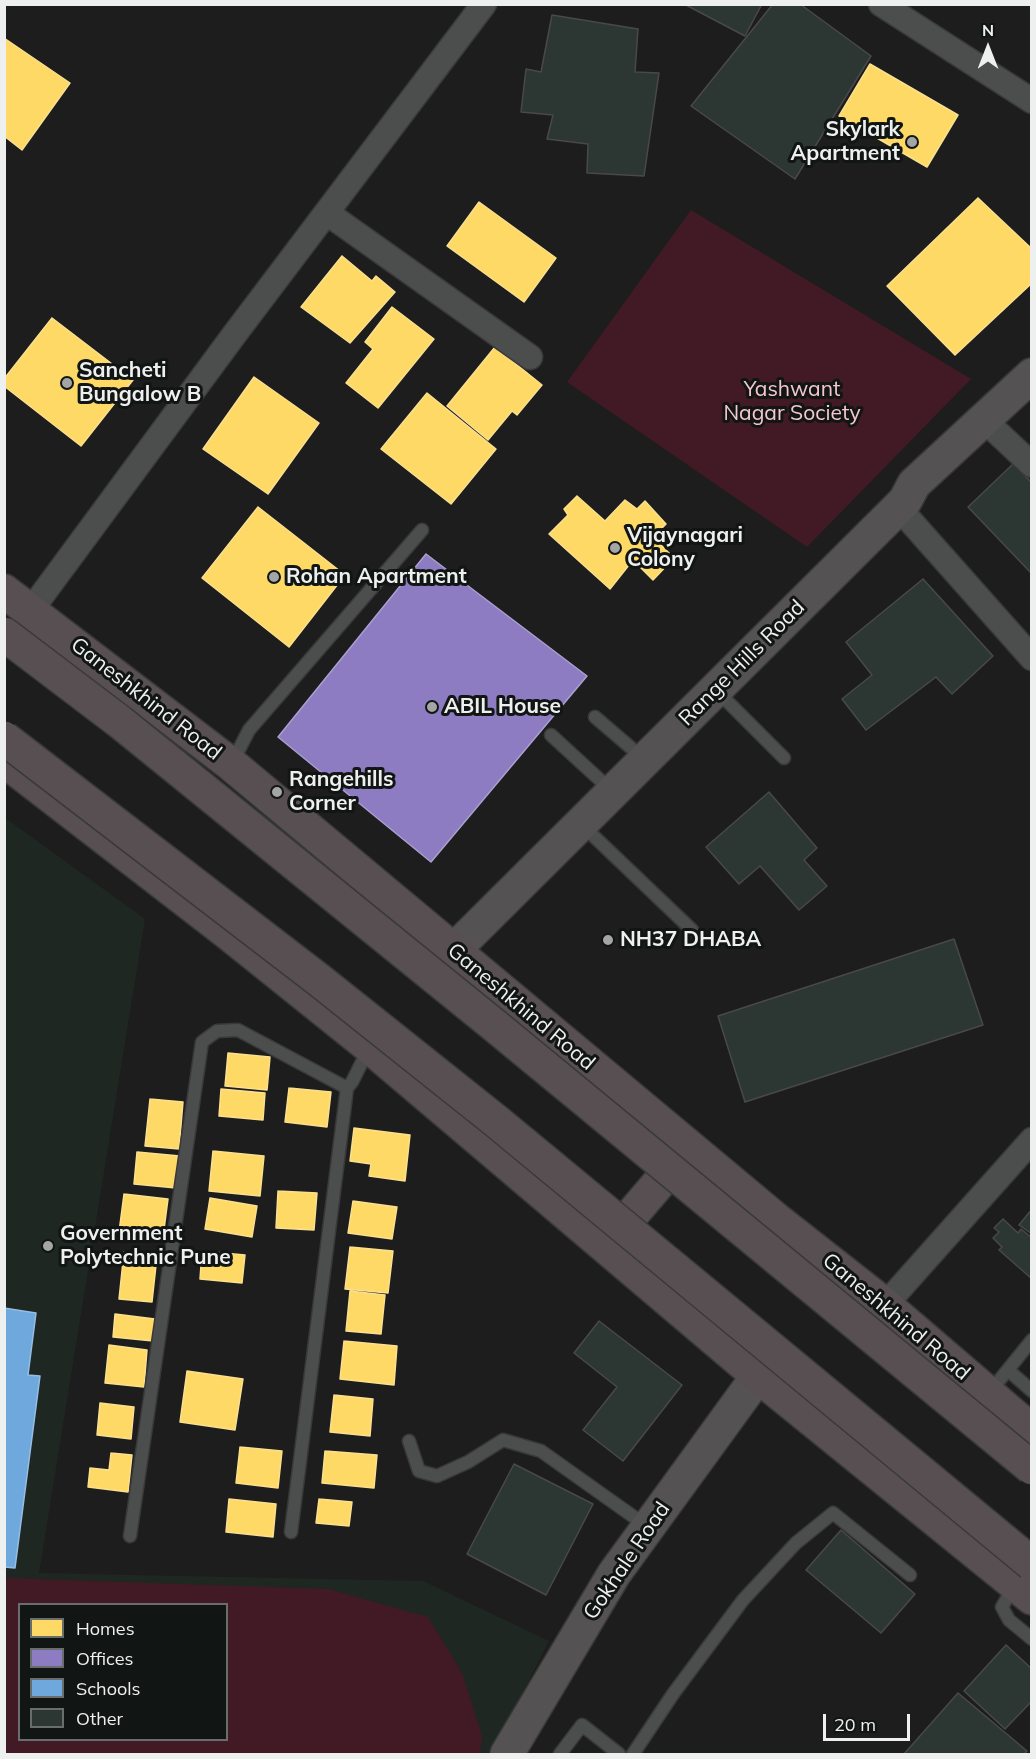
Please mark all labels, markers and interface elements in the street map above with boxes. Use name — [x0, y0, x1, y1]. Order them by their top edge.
north arrow — [958, 18, 1018, 78]
text: N — [982, 20, 994, 40]
place label: Skylark Apartment — [790, 117, 900, 167]
marker: Skylark Apartment — [905, 135, 919, 149]
place label: Sancheti Bungalow B — [79, 358, 201, 408]
marker: Sancheti Bungalow B — [60, 376, 74, 390]
park label: Yashwant Nagar Society — [723, 377, 861, 427]
place label: Vijaynagari Colony — [627, 523, 743, 573]
marker: Vijaynagari Colony — [608, 541, 622, 555]
place label: Rohan Apartment — [286, 564, 467, 590]
marker: Rohan Apartment — [267, 570, 281, 584]
street label: Range Hills Road — [674, 595, 810, 731]
street label: Ganeshkhind Road — [66, 632, 226, 766]
place label: ABIL House — [444, 694, 561, 720]
marker: ABIL House — [425, 700, 439, 714]
place label: Rangehills Corner — [289, 767, 394, 817]
marker: Rangehills Corner — [270, 785, 284, 799]
place label: NH37 DHABA — [620, 927, 761, 953]
marker: NH37 DHABA — [601, 933, 615, 947]
street label: Ganeshkhind Road — [442, 938, 600, 1076]
place label: Government Polytechnic Pune — [60, 1221, 231, 1271]
marker: Government Polytechnic Pune — [41, 1239, 55, 1253]
street label: Ganeshkhind Road — [817, 1248, 975, 1386]
street label: Gokhale Road — [578, 1497, 676, 1625]
legend — [18, 1603, 228, 1741]
text: Homes — [76, 1617, 135, 1640]
text: Offices — [76, 1647, 133, 1670]
text: Schools — [76, 1677, 140, 1700]
scale bar — [826, 1702, 913, 1740]
text: Other — [76, 1707, 123, 1730]
text: 20 m — [834, 1713, 876, 1736]

